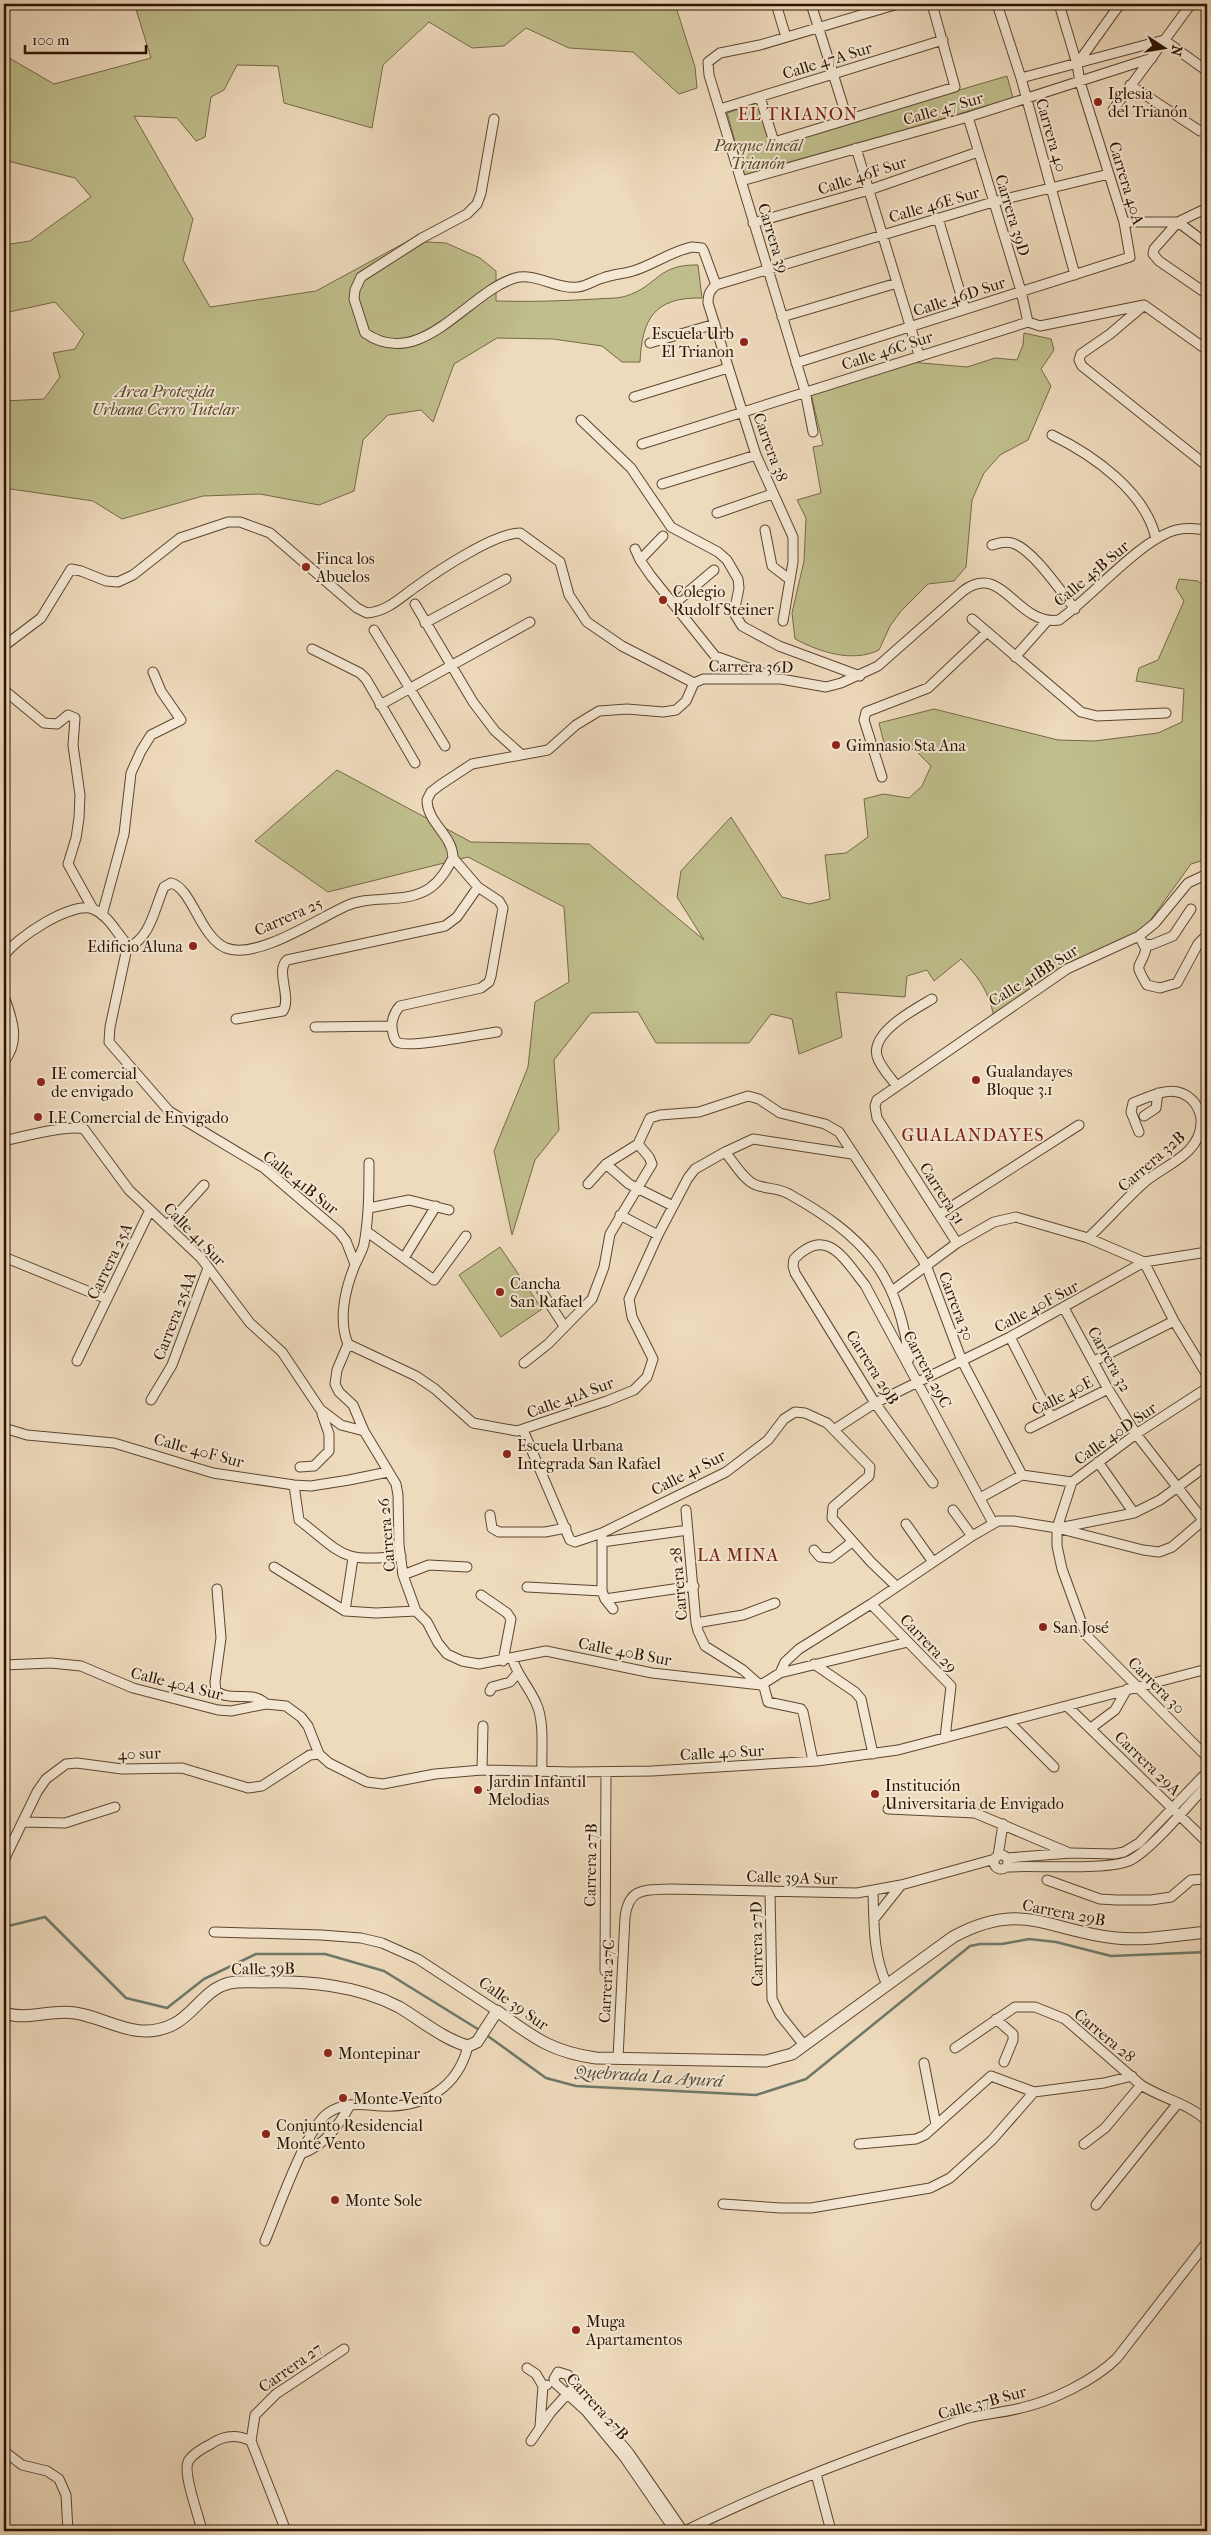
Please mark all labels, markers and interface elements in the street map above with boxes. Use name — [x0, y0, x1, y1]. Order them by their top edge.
scale bar — [25, 22, 146, 54]
north arrow — [1138, 22, 1188, 72]
text: 100 m — [32, 31, 70, 49]
street label: Calle 47A Sur — [780, 38, 874, 83]
text: N — [1167, 44, 1186, 58]
place label: Iglesia del Trianón — [1108, 84, 1188, 121]
street label: Calle 47 Sur — [901, 88, 986, 129]
street label: Carrera 40 — [1032, 96, 1071, 174]
marker: Iglesia del Trianón — [1092, 96, 1104, 108]
district label: EL TRIANON — [738, 104, 858, 125]
park label: Parque lineal Trianón — [713, 136, 804, 173]
street label: Carrera 40A — [1105, 139, 1148, 228]
street label: Calle 46F Sur — [815, 152, 909, 199]
street label: Carrera 39D — [991, 172, 1034, 258]
street label: Calle 46E Sur — [887, 182, 982, 227]
street label: Carrera 39 — [754, 201, 793, 275]
street label: Calle 46D Sur — [911, 273, 1008, 320]
place label: Escuela Urb El Trianon — [652, 324, 735, 361]
street label: Calle 46C Sur — [839, 327, 935, 374]
marker: Escuela Urb El Trianon — [738, 336, 750, 348]
park label: Area Protegida Urbana Cerro Tutelar — [92, 382, 240, 419]
street label: Carrera 38 — [749, 410, 792, 484]
street label: Calle 45B Sur — [1050, 536, 1133, 610]
place label: Finca los Abuelos — [315, 549, 375, 586]
marker: Finca los Abuelos — [300, 561, 312, 573]
place label: Colegio Rudolf Steiner — [673, 582, 774, 619]
marker: Colegio Rudolf Steiner — [657, 594, 669, 606]
street label: Carrera 36D — [708, 656, 793, 677]
place label: Gimnasio Sta Ana — [846, 736, 967, 755]
marker: Gimnasio Sta Ana — [830, 739, 842, 751]
street label: Carrera 25 — [251, 893, 325, 940]
place label: Edificio Aluna — [87, 937, 184, 956]
marker: Edificio Aluna — [187, 940, 199, 952]
street label: Calle 41BB Sur — [985, 940, 1082, 1010]
place label: Gualandayes Bloque 3.1 — [986, 1062, 1073, 1099]
place label: IE comercial de envigado — [51, 1064, 138, 1101]
marker: Gualandayes Bloque 3.1 — [970, 1074, 982, 1086]
marker: IE comercial de envigado — [35, 1076, 47, 1088]
place label: I.E Comercial de Envigado — [48, 1108, 229, 1127]
marker: I.E Comercial de Envigado — [32, 1111, 44, 1123]
district label: GUALANDAYES — [901, 1125, 1045, 1146]
street label: Carrera 32B — [1114, 1127, 1189, 1196]
street label: Calle 41B Sur — [259, 1146, 342, 1219]
street label: Carrera 31 — [916, 1159, 969, 1228]
street label: Calle 41 Sur — [160, 1199, 230, 1270]
street label: Carrera 25A — [83, 1219, 136, 1303]
street label: Carrera 25AA — [149, 1269, 200, 1363]
street label: Carrera 30 — [935, 1269, 978, 1343]
place label: Cancha San Rafael — [510, 1274, 583, 1311]
street label: Calle 40F Sur — [991, 1276, 1082, 1337]
marker: Cancha San Rafael — [494, 1286, 506, 1298]
street label: Carrera 32 — [1084, 1323, 1135, 1395]
street label: Carrera 29B — [842, 1327, 903, 1408]
street label: Carrera 29C — [899, 1327, 956, 1411]
street label: Calle 40E — [1028, 1372, 1096, 1419]
street label: Calle 41A Sur — [524, 1373, 616, 1422]
street label: Calle 40D Sur — [1070, 1398, 1160, 1469]
street label: Calle 40F Sur — [152, 1429, 246, 1472]
place label: Escuela Urbana Integrada San Rafael — [517, 1436, 662, 1473]
street label: Calle 41 Sur — [648, 1446, 729, 1499]
marker: Escuela Urbana Integrada San Rafael — [501, 1448, 513, 1460]
street label: Carrera 26 — [374, 1497, 399, 1573]
district label: LA MINA — [697, 1545, 779, 1566]
street label: Carrera 28 — [666, 1547, 691, 1621]
street label: Carrera 29 — [896, 1610, 961, 1677]
place label: San José — [1053, 1618, 1109, 1637]
marker: San José — [1037, 1621, 1049, 1633]
street label: Calle 40B Sur — [577, 1633, 673, 1670]
street label: Carrera 30 — [1124, 1653, 1189, 1718]
street label: Calle 40A Sur — [129, 1663, 225, 1704]
street label: Carrera 29A — [1111, 1727, 1185, 1800]
street label: Calle 40 Sur — [680, 1741, 765, 1764]
street label: 40 sur — [117, 1743, 161, 1764]
place label: Jardin Infantil Melodias — [486, 1772, 587, 1809]
place label: Institución Universitaria de Envigado — [885, 1776, 1064, 1813]
marker: Jardin Infantil Melodias — [472, 1784, 484, 1796]
marker: Institución Universitaria de Envigado — [869, 1788, 881, 1800]
street label: Carrera 27B — [580, 1823, 601, 1907]
street label: Calle 39A Sur — [746, 1866, 838, 1889]
street label: Carrera 29B — [1021, 1895, 1107, 1930]
street label: Carrera 27D — [746, 1901, 767, 1987]
street label: Carrera 27C — [595, 1939, 618, 2023]
street label: Calle 39B — [231, 1958, 295, 1979]
street label: Calle 39 Sur — [475, 1972, 552, 2034]
street label: Carrera 28 — [1070, 2004, 1139, 2066]
place label: Montepinar — [338, 2044, 420, 2063]
marker: Montepinar — [322, 2047, 334, 2059]
water label: Quebrada La Ayurá — [573, 2061, 725, 2092]
place label: Monte Vento — [353, 2089, 442, 2108]
marker: Monte Vento — [337, 2092, 349, 2104]
place label: Conjunto Residencial Monte Vento — [276, 2116, 423, 2153]
marker: Conjunto Residencial Monte Vento — [260, 2128, 272, 2140]
place label: Monte Sole — [345, 2191, 422, 2210]
marker: Monte Sole — [329, 2194, 341, 2206]
place label: Muga Apartamentos — [585, 2312, 683, 2349]
marker: Muga Apartamentos — [570, 2324, 582, 2336]
street label: Carrera 27 — [255, 2338, 326, 2396]
street label: Carrera 27B — [563, 2369, 633, 2444]
street label: Calle 37B Sur — [936, 2382, 1028, 2423]

